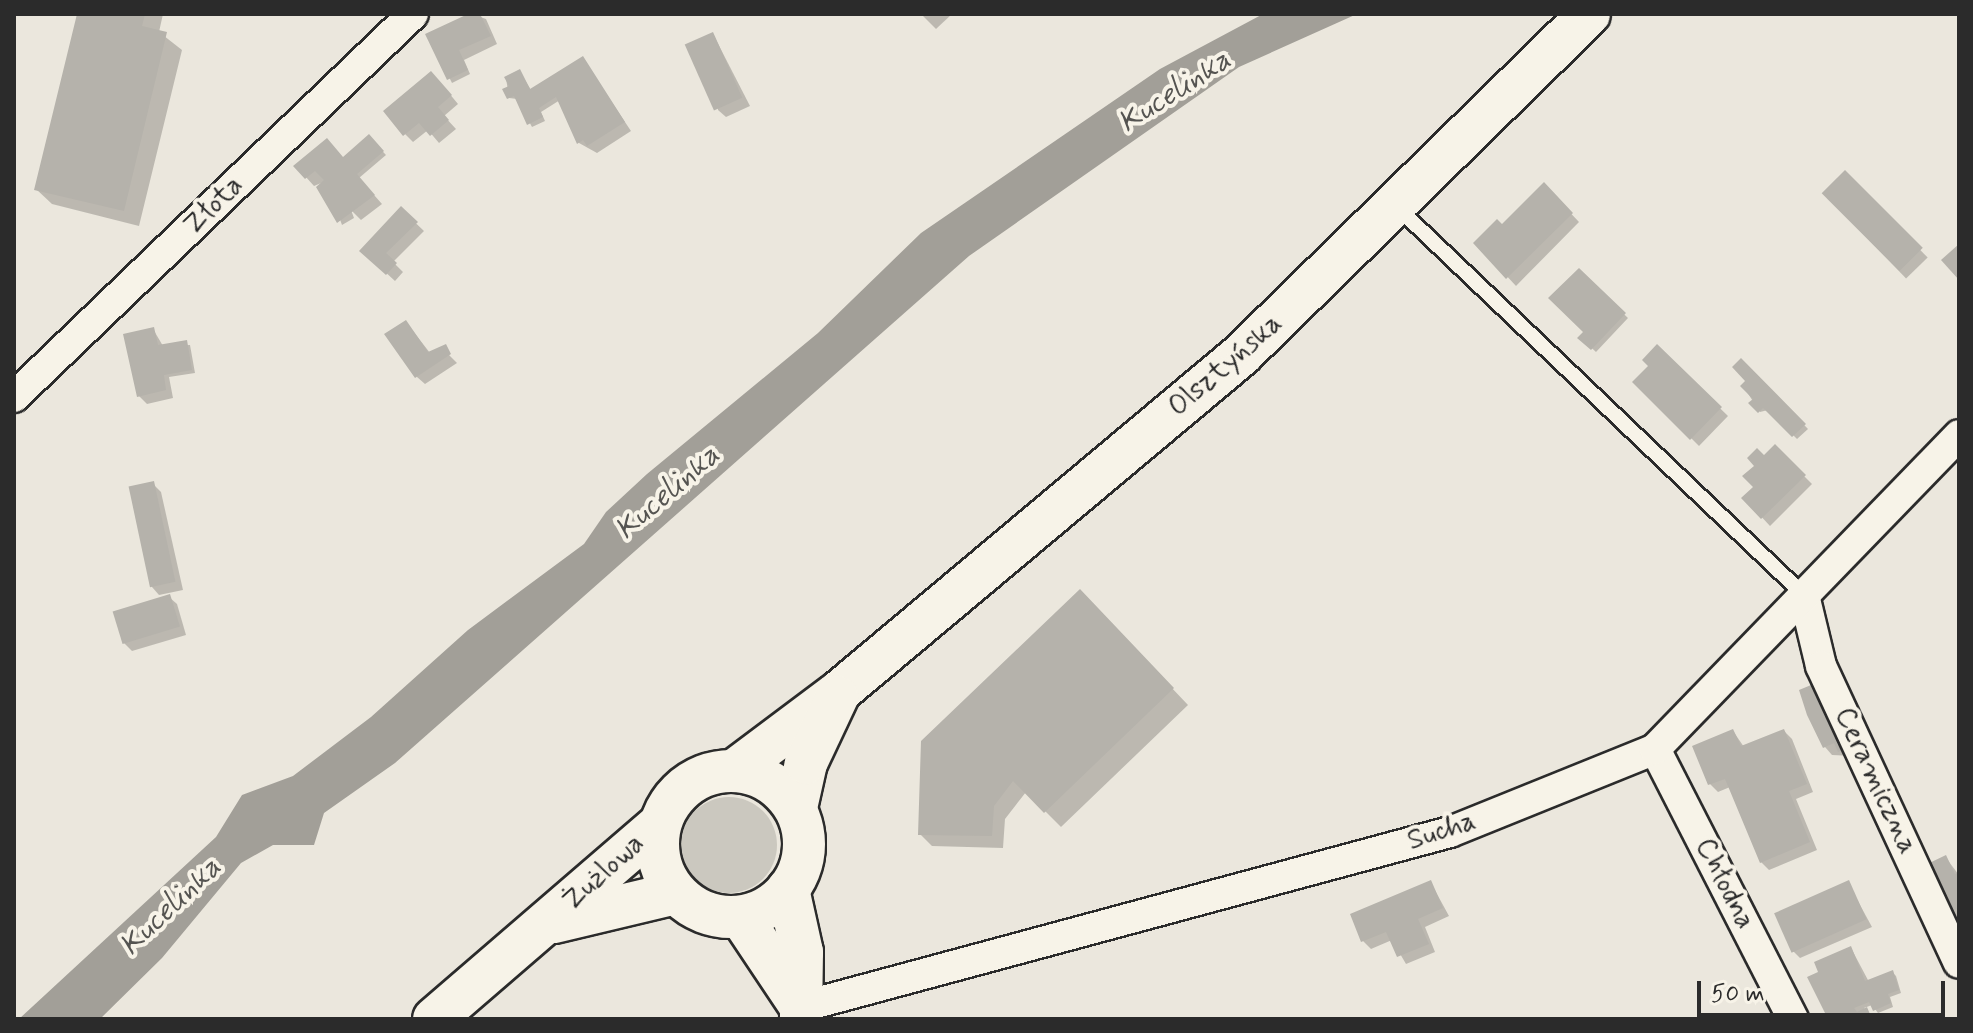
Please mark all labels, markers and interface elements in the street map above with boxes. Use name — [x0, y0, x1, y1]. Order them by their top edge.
water label: Kucelinka — [1112, 42, 1238, 142]
street label: Złota — [177, 170, 251, 242]
street label: Olsztyńska — [1162, 307, 1290, 425]
water label: Kucelinka — [608, 438, 728, 548]
street label: Ceramiczna — [1826, 702, 1924, 860]
street label: Sucha — [1404, 805, 1480, 859]
street label: Żużlowa — [556, 828, 652, 918]
street label: Chłodna — [1687, 833, 1761, 935]
water label: Kucelinka — [113, 850, 229, 964]
scale bar — [1701, 965, 1949, 1015]
text: 50 m — [1711, 979, 1765, 1010]

